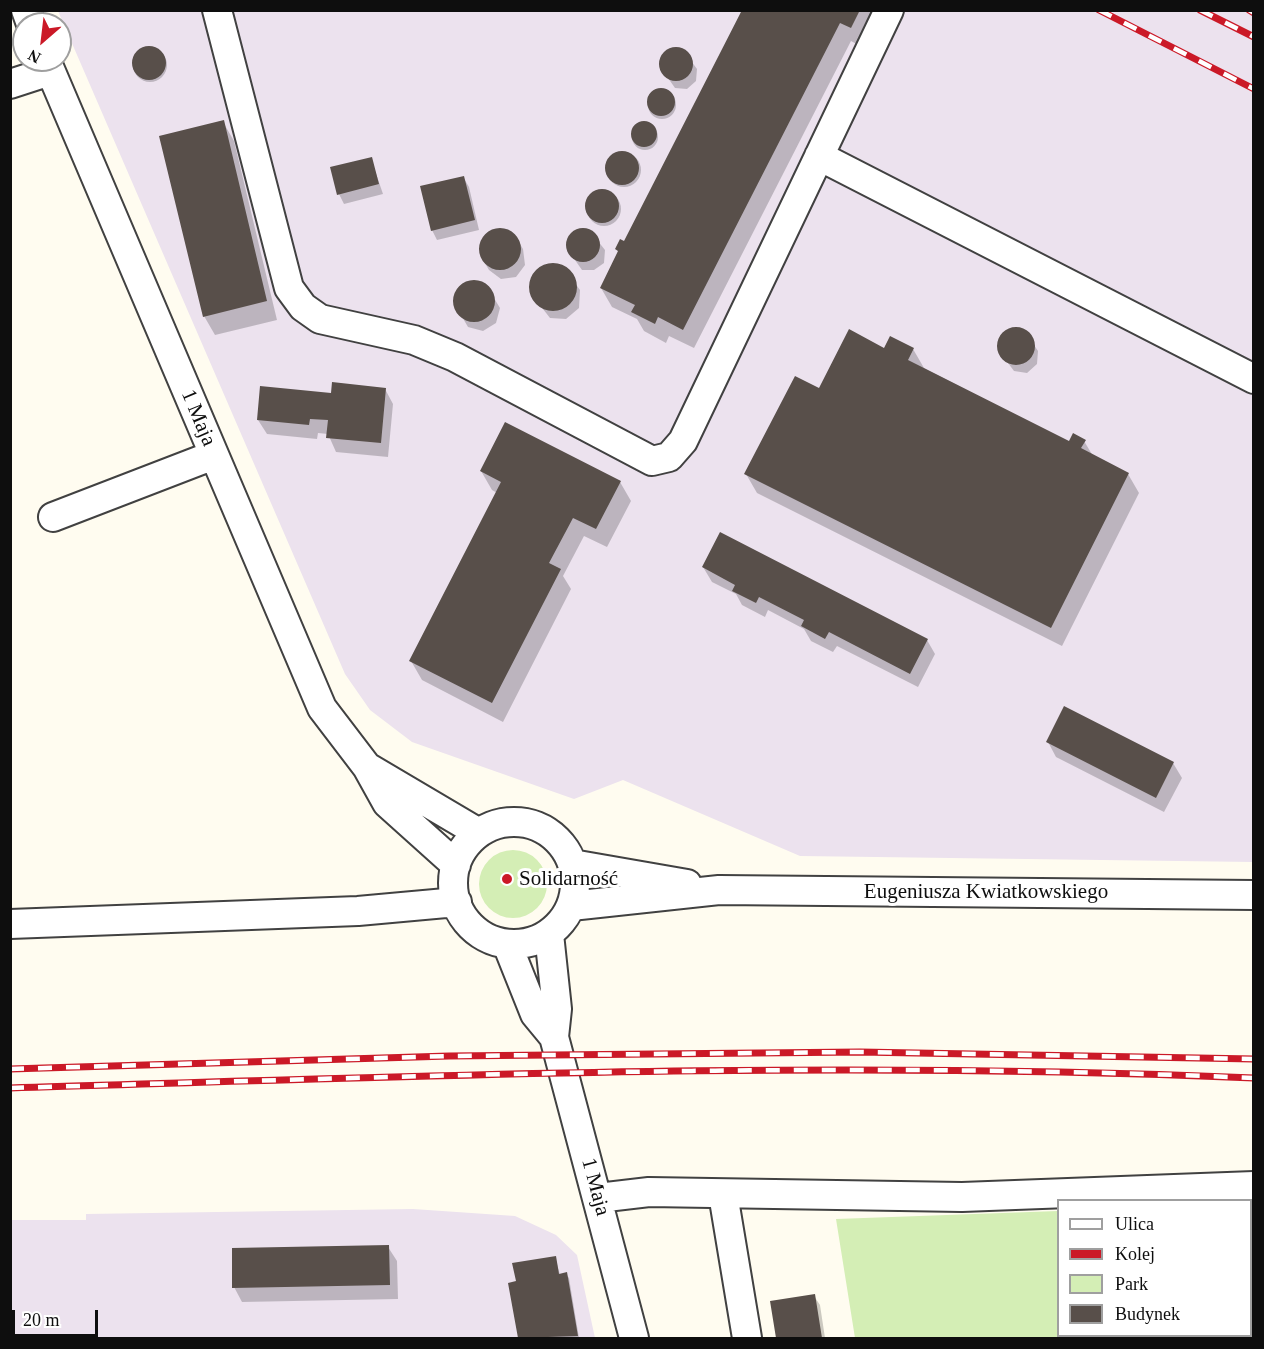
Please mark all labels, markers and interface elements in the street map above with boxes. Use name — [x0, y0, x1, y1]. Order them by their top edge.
north arrow — [12, 12, 72, 72]
text: N — [25, 46, 43, 67]
street label: 1 Maja — [175, 386, 221, 450]
place label: Solidarność — [519, 866, 618, 892]
marker: Solidarność — [500, 872, 514, 886]
street label: Eugeniusza Kwiatkowskiego — [864, 879, 1108, 905]
street label: 1 Maja — [575, 1155, 615, 1219]
legend — [1057, 1199, 1252, 1337]
text: Ulica — [1115, 1214, 1154, 1234]
text: Kolej — [1115, 1244, 1155, 1264]
text: Park — [1115, 1274, 1148, 1294]
scale bar — [15, 1298, 100, 1336]
text: Budynek — [1115, 1304, 1180, 1324]
text: 20 m — [23, 1310, 60, 1330]

